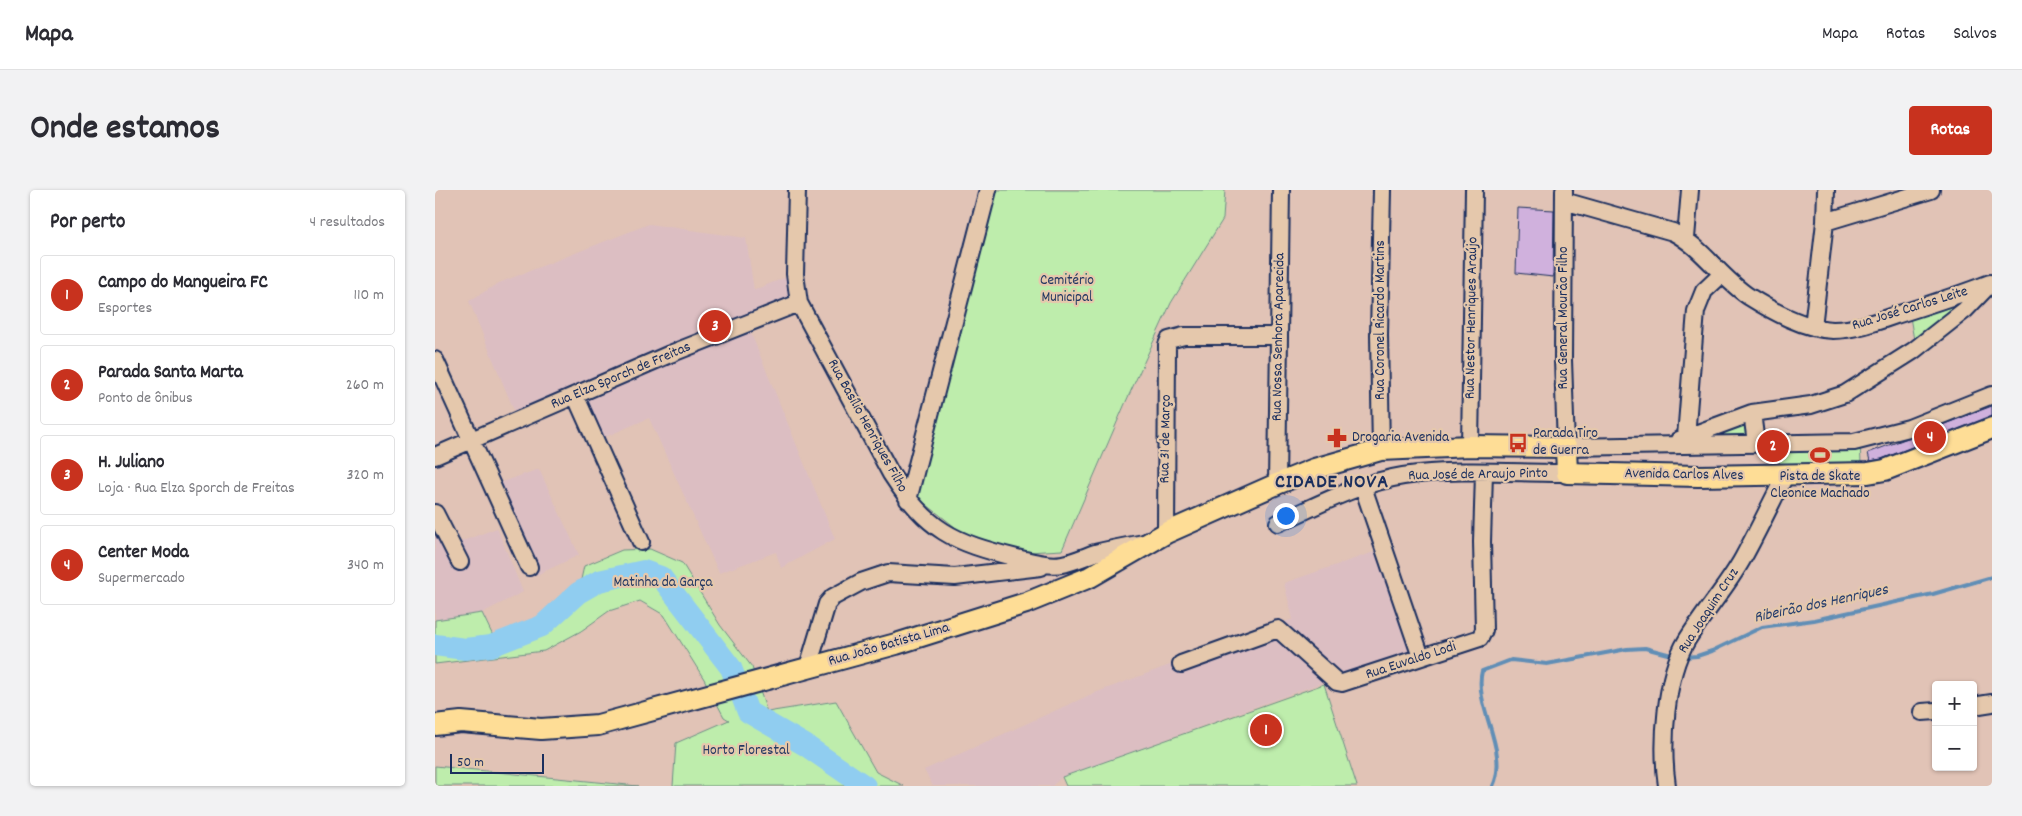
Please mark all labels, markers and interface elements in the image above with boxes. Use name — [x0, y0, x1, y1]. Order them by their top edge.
text: Mapa — [25, 18, 73, 52]
text: Mapa — [1822, 22, 1858, 47]
text: Rotas — [1886, 22, 1925, 47]
text: Salvos — [1953, 22, 1997, 47]
text: Onde estamos — [30, 105, 220, 155]
button: Rotas — [1909, 106, 1992, 155]
text: Por perto — [50, 208, 125, 238]
text: 4 resultados — [310, 211, 385, 234]
street label: Rua Nestor Henriques Araújo — [1460, 236, 1484, 400]
street label: Rua Coronel Ricardo Martins — [1370, 240, 1392, 400]
street label: Rua General Mourão Filho — [1553, 246, 1575, 390]
street label: Rua Nossa Senhora Aparecida — [1267, 252, 1291, 421]
text: Campo do Mangueira FC — [98, 270, 268, 297]
park label: Cemitério Municipal — [1040, 270, 1094, 309]
street label: Rua José Carlos Leite — [1849, 281, 1971, 337]
text: 1 — [65, 284, 69, 307]
text: 110 m — [354, 284, 384, 307]
text: Esportes — [98, 297, 152, 320]
pin: 3 — [699, 307, 731, 345]
street label: Rua Elza Sporch de Freitas — [547, 336, 695, 416]
street label: Rua Basílio Henriques Filho — [821, 355, 913, 497]
text: Parada Santa Marta — [98, 360, 243, 387]
text: 2 — [64, 374, 71, 397]
text: 260 m — [346, 374, 384, 397]
text: Ponto de ônibus — [98, 387, 193, 410]
street label: Rua 31 de Março — [1154, 394, 1178, 484]
pin: 4 — [1914, 418, 1946, 456]
place label: Parada Tiro de Guerra — [1533, 423, 1598, 462]
pharmacy icon: Drogaria Avenida — [1326, 427, 1348, 449]
place label: Drogaria Avenida — [1352, 427, 1450, 449]
pin: 2 — [1757, 427, 1789, 465]
bus stop icon: Parada Tiro de Guerra — [1507, 432, 1529, 454]
sports icon: Pista de Skate Cleonice Machado — [1809, 444, 1831, 466]
text: H. Juliano — [98, 450, 164, 477]
street label: Rua José de Araujo Pinto — [1408, 463, 1548, 487]
street label: Avenida Carlos Alves — [1624, 463, 1744, 487]
text: 3 — [63, 464, 71, 487]
text: 320 m — [347, 464, 384, 487]
place label: Pista de Skate Cleonice Machado — [1770, 466, 1870, 505]
district label: CIDADE NOVA — [1275, 469, 1389, 497]
text: Loja · Rua Elza Sporch de Freitas — [98, 477, 295, 500]
your location — [1273, 503, 1299, 529]
text: Center Moda — [98, 540, 189, 567]
text: 4 — [64, 554, 70, 577]
text: 340 m — [347, 554, 384, 577]
street label: Rua Joaquim Cruz — [1673, 564, 1745, 658]
text: Supermercado — [98, 567, 185, 590]
park label: Matinha da Garça — [613, 572, 714, 594]
water label: Ribeirão dos Henriques — [1752, 578, 1891, 629]
street label: Rua João Batista Lima — [826, 617, 953, 673]
street label: Rua Euvaldo Lodi — [1363, 636, 1459, 686]
map controls — [1932, 681, 1977, 771]
button: + — [1932, 681, 1977, 726]
pin: 1 — [1250, 711, 1282, 749]
button: − — [1932, 726, 1977, 771]
park label: Horto Florestal — [702, 740, 790, 762]
scale bar — [450, 751, 544, 774]
text: 50 m — [457, 753, 484, 773]

